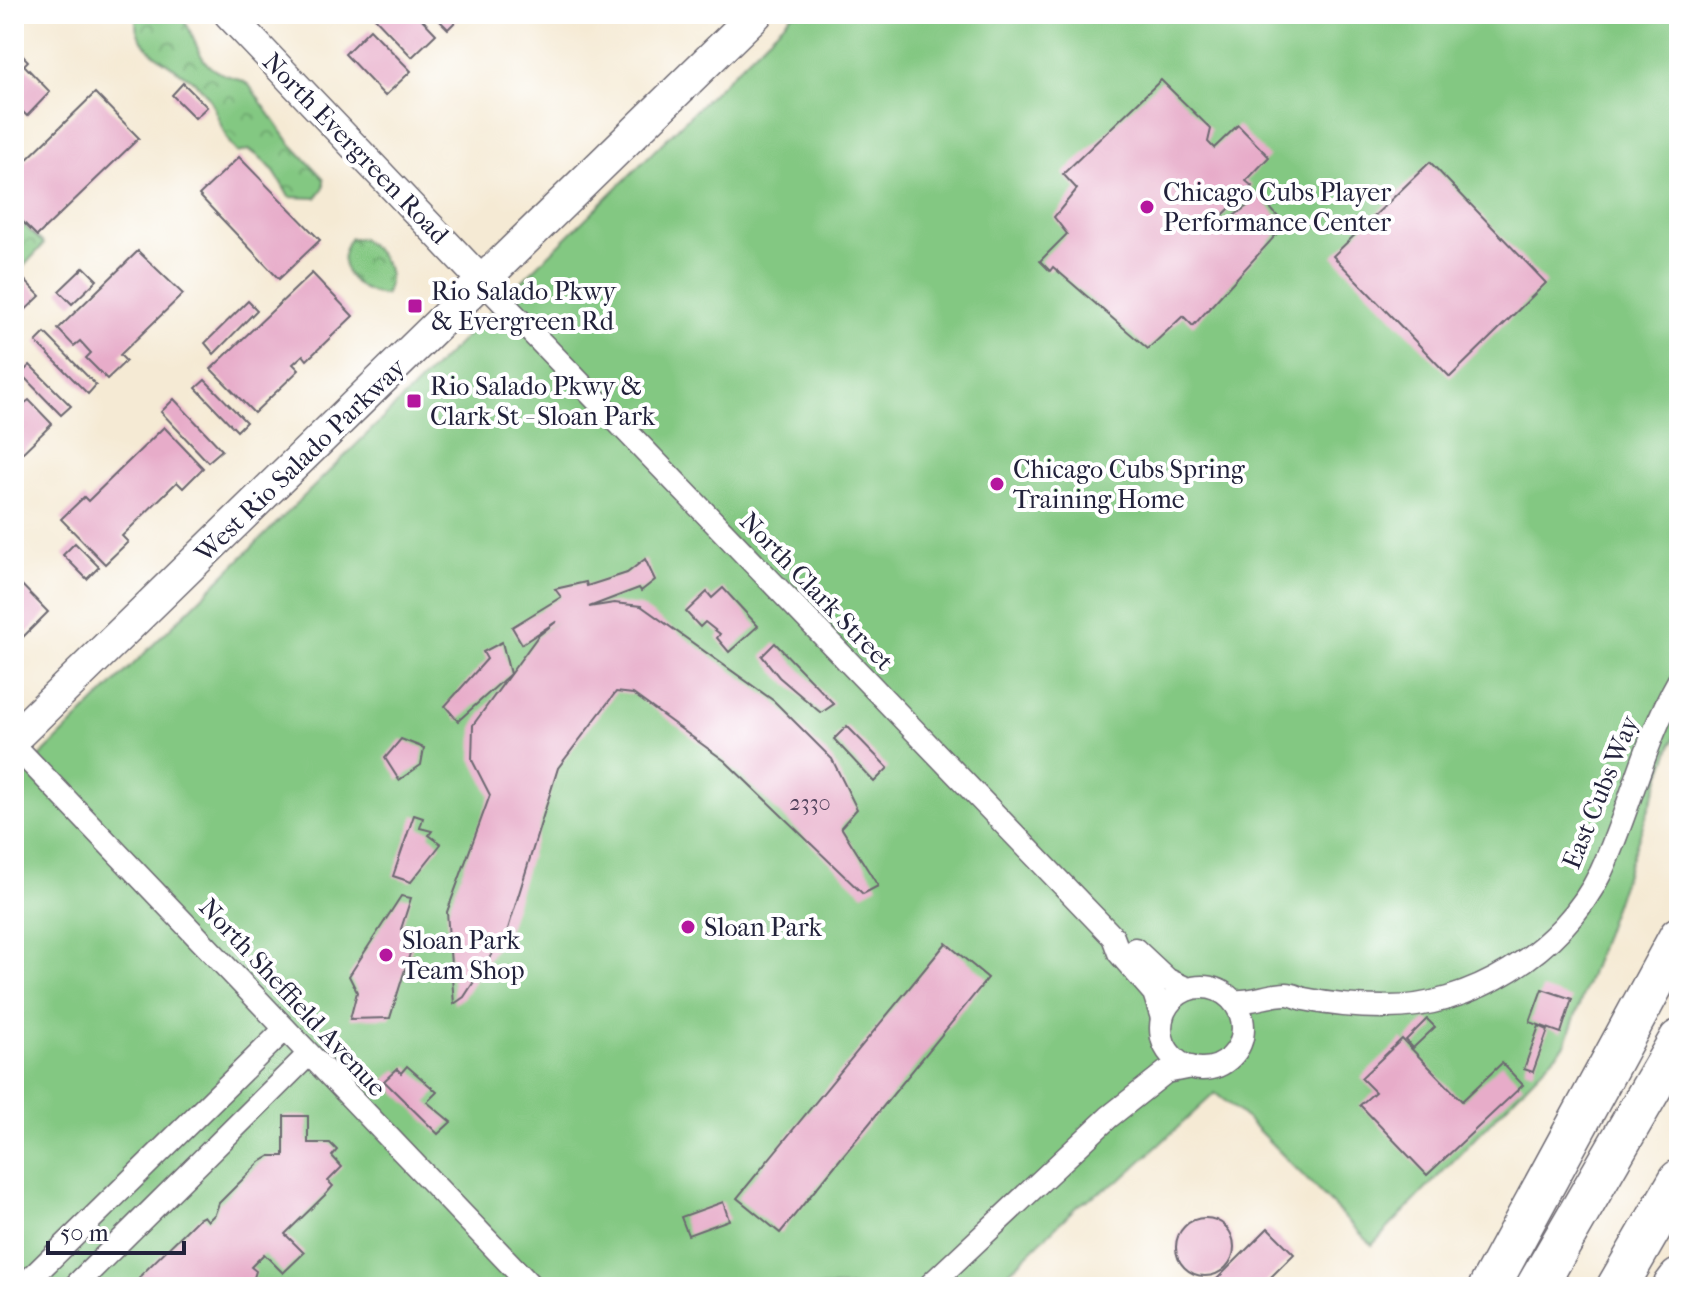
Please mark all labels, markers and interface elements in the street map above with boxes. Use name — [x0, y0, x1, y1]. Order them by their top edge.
street label: North Evergreen Road — [256, 46, 456, 251]
place label: Chicago Cubs Player Performance Center — [1163, 177, 1391, 238]
marker: Chicago Cubs Player Performance Center — [1138, 198, 1156, 216]
place label: Rio Salado Pkwy & Evergreen Rd — [431, 276, 617, 337]
marker: Rio Salado Pkwy & Evergreen Rd — [406, 297, 424, 315]
street label: West Rio Salado Parkway — [188, 351, 413, 569]
place label: Rio Salado Pkwy & Clark St - Sloan Park — [430, 371, 656, 432]
marker: Rio Salado Pkwy & Clark St - Sloan Park — [405, 392, 423, 410]
place label: Chicago Cubs Spring Training Home — [1013, 454, 1246, 515]
marker: Chicago Cubs Spring Training Home — [988, 475, 1006, 493]
street label: North Clark Street — [733, 506, 901, 677]
street label: East Cubs Way — [1556, 710, 1646, 873]
house number: 2330 — [789, 790, 831, 816]
street label: North Sheffield Avenue — [193, 892, 393, 1103]
place label: Sloan Park — [704, 912, 823, 943]
marker: Sloan Park — [679, 918, 697, 936]
place label: Sloan Park Team Shop — [402, 925, 525, 986]
marker: Sloan Park Team Shop — [377, 946, 395, 964]
scale bar — [48, 1205, 184, 1255]
text: 50 m — [60, 1219, 109, 1247]

